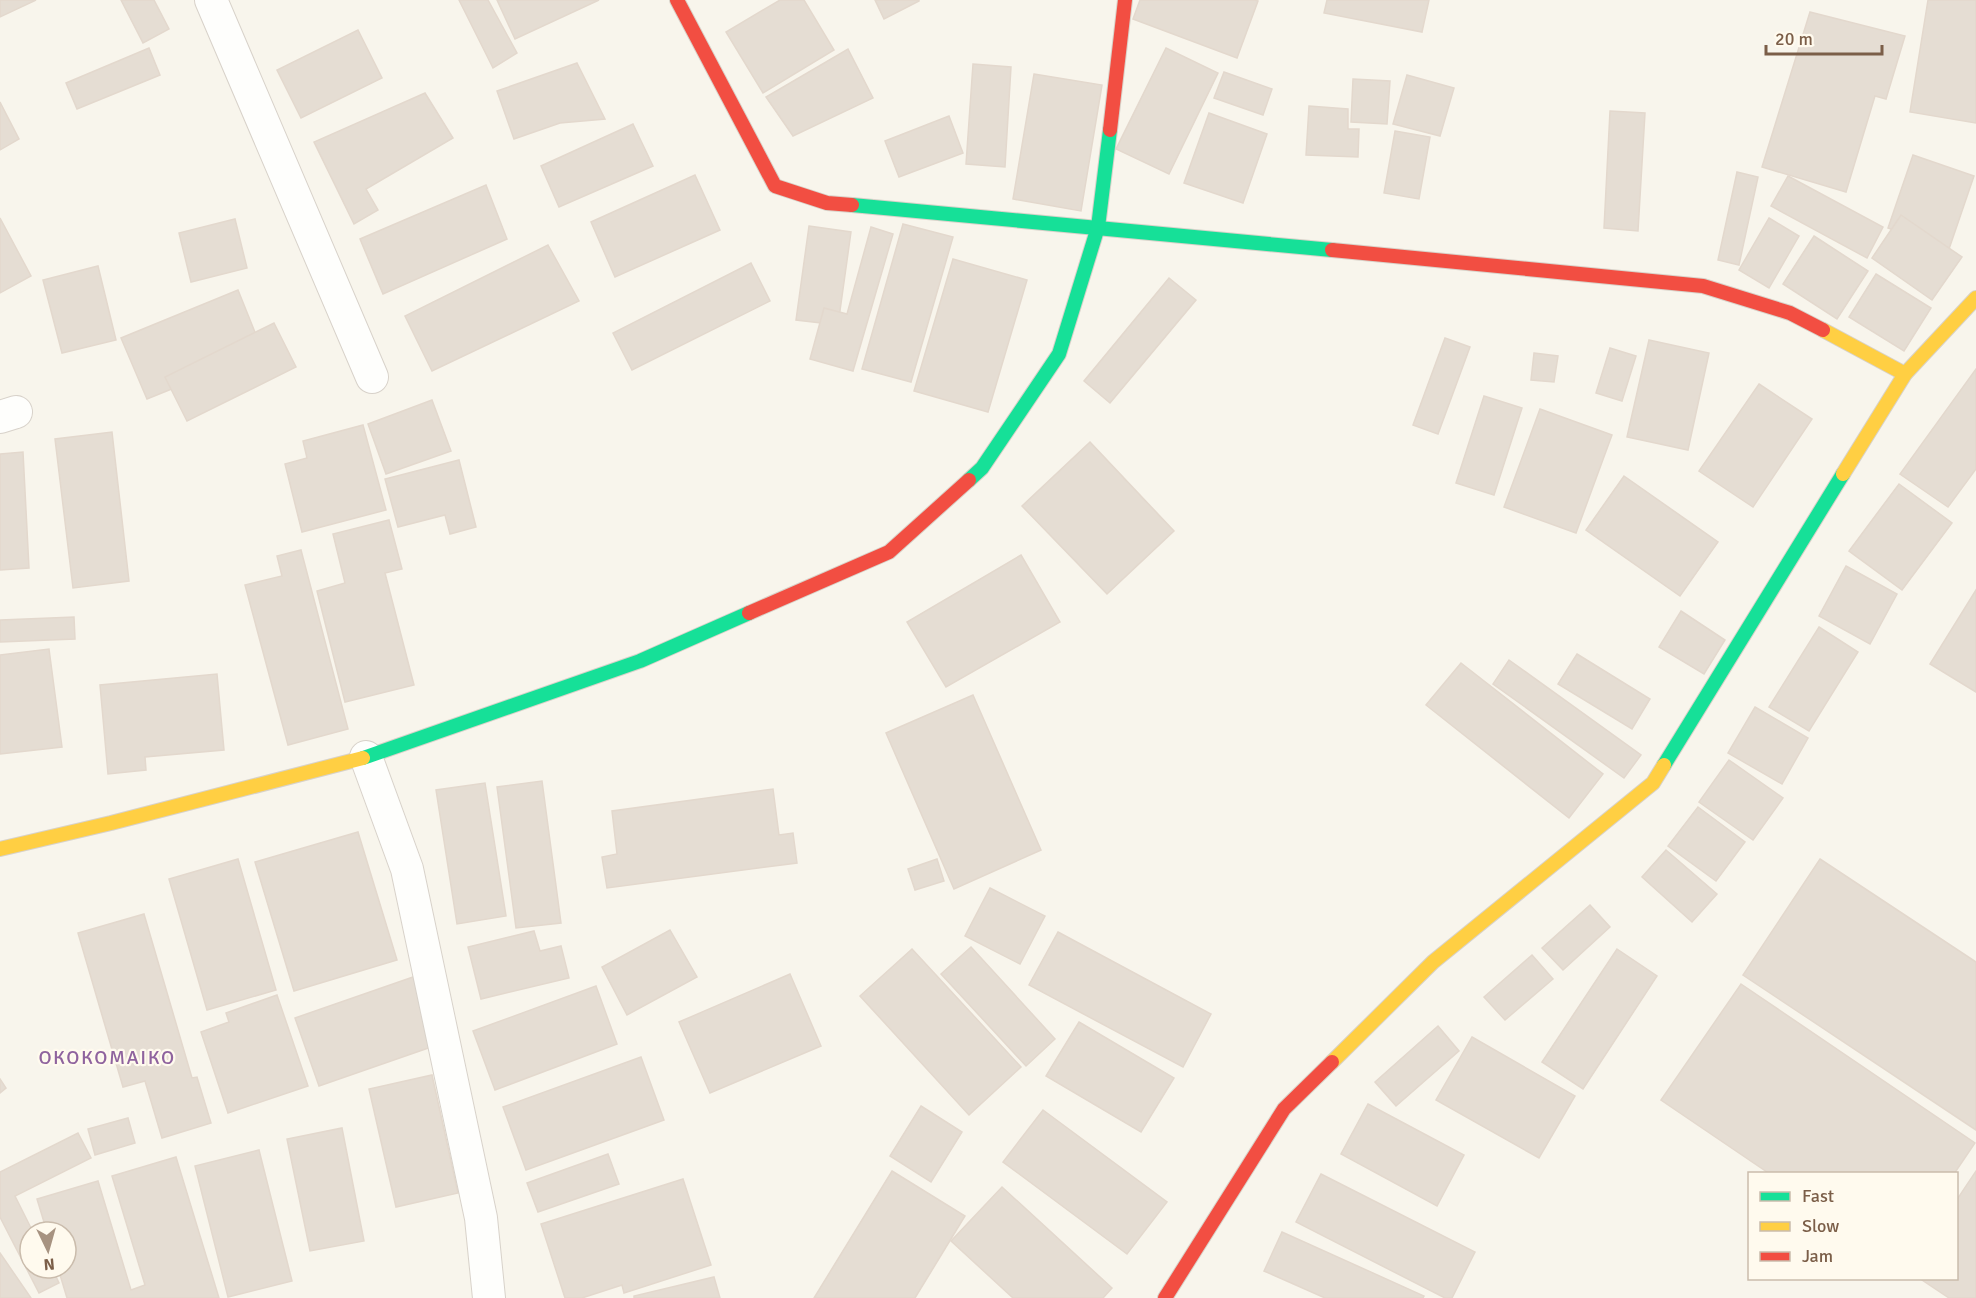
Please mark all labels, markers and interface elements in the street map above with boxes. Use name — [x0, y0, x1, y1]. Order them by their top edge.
scale bar — [1766, 18, 1882, 56]
text: 20 m — [1775, 28, 1813, 50]
district label: OKOKOMAIKO — [38, 1045, 176, 1070]
legend — [1748, 1172, 1958, 1280]
text: Fast — [1802, 1185, 1834, 1207]
text: Slow — [1802, 1215, 1839, 1237]
north arrow — [18, 1220, 78, 1280]
text: Jam — [1802, 1245, 1833, 1267]
text: N — [43, 1253, 56, 1274]

